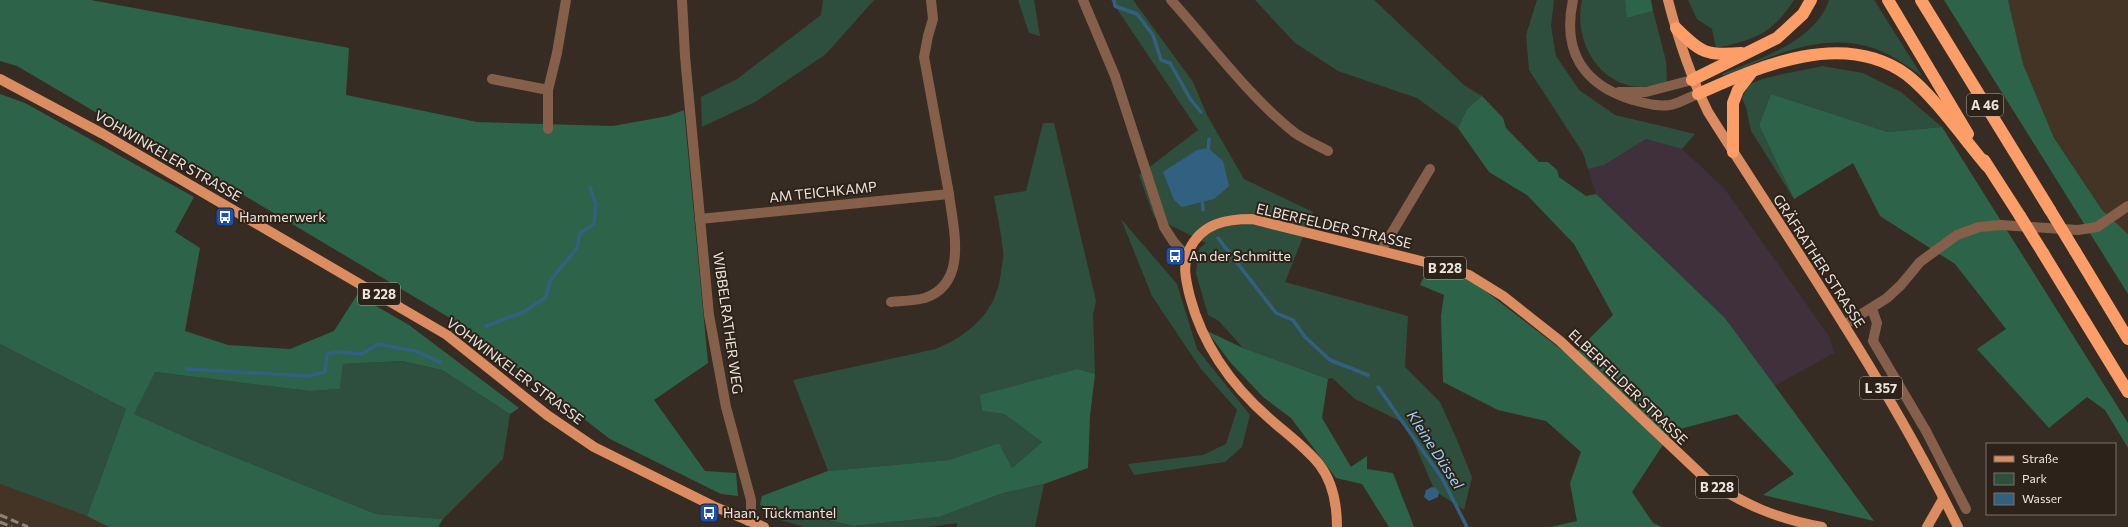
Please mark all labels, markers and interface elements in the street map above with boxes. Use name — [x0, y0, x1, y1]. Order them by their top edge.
road number: A 46 — [1967, 94, 2003, 116]
street label: VOHWINKELER STRASSE — [92, 106, 245, 205]
street label: AM TEICHKAMP — [768, 177, 878, 206]
street label: GRÄFRATHER STRASSE — [1770, 191, 1869, 331]
street label: ELBERFELDER STRASSE — [1255, 199, 1413, 252]
bus stop icon: Hammerwerk — [214, 206, 236, 228]
place label: Hammerwerk — [239, 208, 326, 225]
bus stop icon: An der Schmitte — [1164, 245, 1186, 267]
place label: An der Schmitte — [1189, 247, 1291, 264]
street label: WIBBELRATHER WEG — [710, 251, 747, 395]
road number: B 228 — [1424, 257, 1466, 279]
road number: B 228 — [358, 283, 400, 305]
street label: VOHWINKELER STRASSE — [444, 314, 587, 428]
street label: ELBERFELDER STRASSE — [1565, 325, 1691, 448]
road number: L 357 — [1860, 377, 1902, 399]
water label: Kleine Düssel — [1404, 407, 1468, 493]
legend — [1986, 443, 2116, 515]
text: Straße — [2022, 451, 2058, 465]
text: Park — [2022, 471, 2048, 485]
road number: B 228 — [1696, 476, 1738, 498]
text: Wasser — [2022, 491, 2062, 505]
bus stop icon: Haan, Tückmantel — [698, 502, 720, 524]
place label: Haan, Tückmantel — [723, 504, 836, 521]

